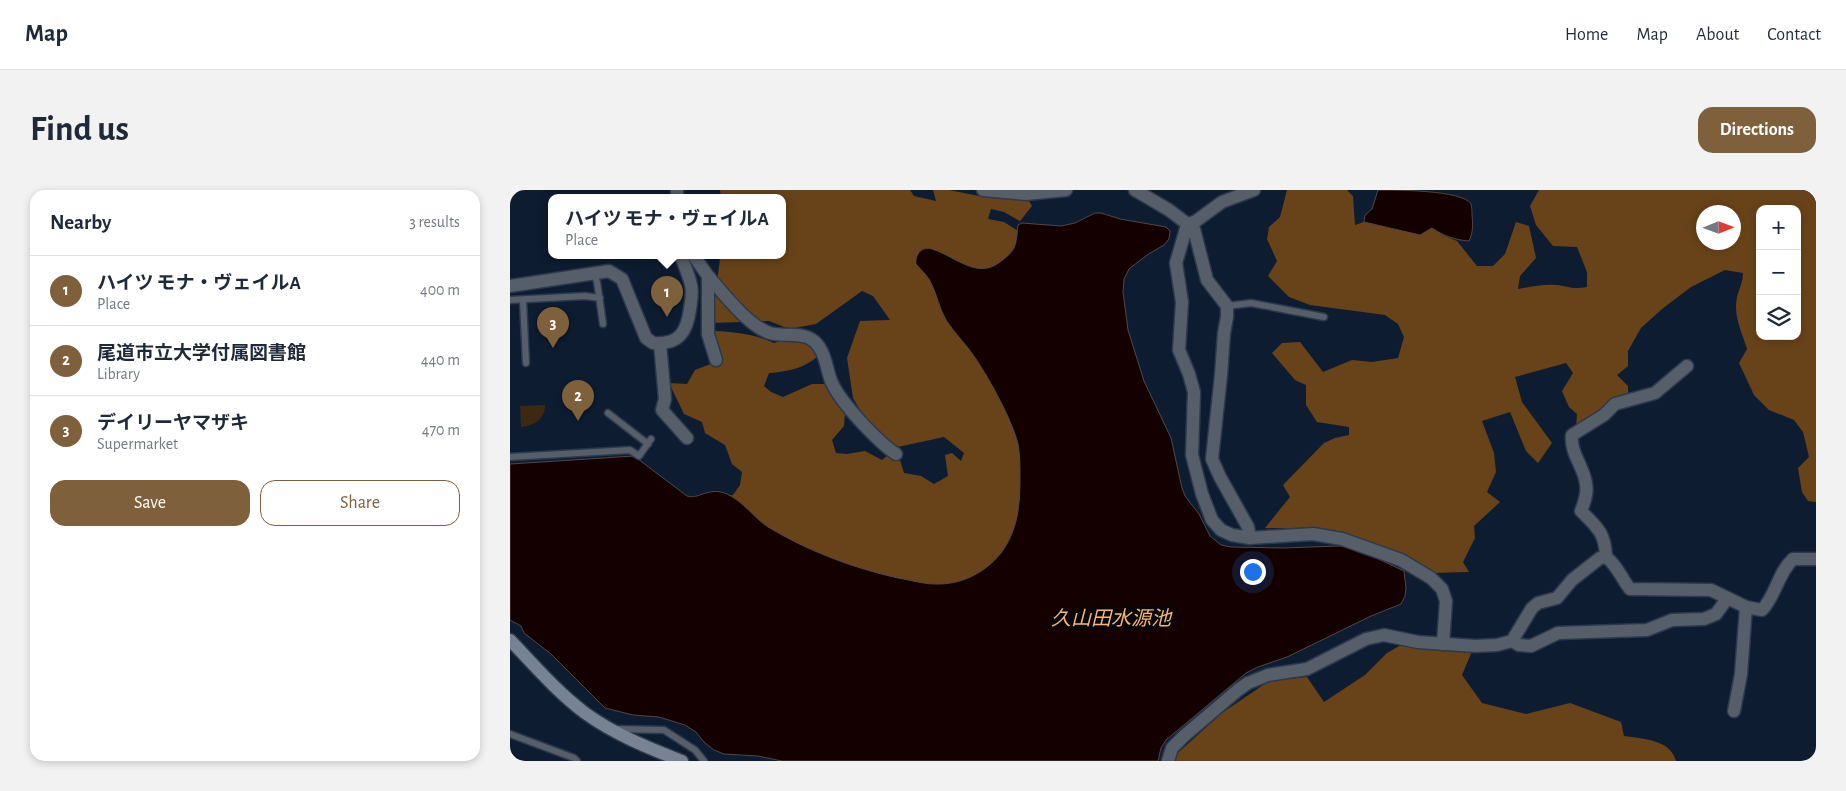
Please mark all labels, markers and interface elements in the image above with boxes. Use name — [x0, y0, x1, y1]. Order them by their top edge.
text: Map — [25, 22, 68, 46]
text: Home — [1565, 26, 1608, 44]
text: Map — [1636, 26, 1668, 44]
text: About — [1696, 26, 1739, 44]
text: Contact — [1767, 26, 1821, 44]
button: Directions — [1698, 107, 1816, 153]
text: Find us — [30, 112, 129, 147]
popup — [548, 194, 786, 259]
north arrow — [1696, 205, 1741, 250]
map controls — [1756, 205, 1801, 340]
button: + — [1756, 205, 1801, 250]
text: ハイツ モナ・ヴェイルA — [565, 210, 769, 229]
text: Nearby — [50, 212, 111, 233]
text: 3 results — [409, 214, 460, 230]
text: Place — [565, 232, 598, 248]
button: − — [1756, 250, 1801, 295]
text: ハイツ モナ・ヴェイルA — [97, 274, 301, 293]
pin: 1 — [651, 276, 683, 317]
text: 1 — [63, 282, 69, 298]
text: 400 m — [420, 282, 460, 298]
button: layers — [1756, 295, 1801, 340]
text: Place — [97, 296, 130, 312]
pin: 3 — [537, 307, 569, 348]
text: 尾道市立大学付属図書館 — [97, 344, 306, 363]
text: 2 — [62, 352, 70, 368]
text: 440 m — [421, 352, 460, 368]
text: Library — [97, 366, 140, 382]
pin: 2 — [562, 380, 594, 421]
text: デイリーヤマザキ — [97, 414, 249, 433]
text: 3 — [63, 422, 69, 438]
text: 470 m — [422, 422, 460, 438]
text: Supermarket — [97, 436, 178, 452]
button: Save — [50, 480, 250, 526]
button: Share — [260, 480, 460, 526]
your location — [1240, 559, 1266, 585]
water label: 久山田水源池 — [1051, 608, 1173, 629]

